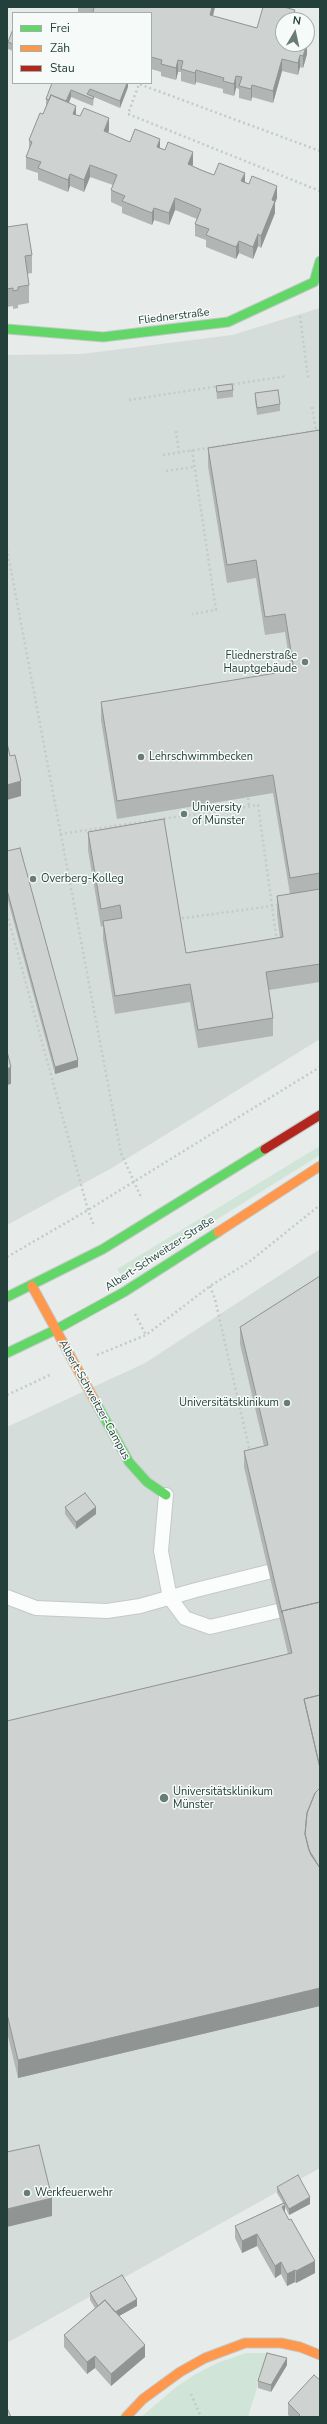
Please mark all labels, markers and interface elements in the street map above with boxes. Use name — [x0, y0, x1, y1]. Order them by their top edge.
legend — [12, 12, 152, 84]
north arrow — [275, 12, 315, 52]
text: N — [292, 13, 302, 29]
text: Frei — [50, 20, 70, 36]
text: Zäh — [50, 40, 70, 56]
text: Stau — [50, 60, 75, 76]
street label: Fliednerstraße — [138, 306, 210, 328]
place label: Fliednerstraße Hauptgebäude — [223, 649, 297, 675]
marker: Fliednerstraße Hauptgebäude — [300, 657, 310, 667]
place label: Lehrschwimmbecken — [149, 750, 253, 764]
marker: Lehrschwimmbecken — [136, 752, 146, 762]
place label: University of Münster — [192, 801, 245, 827]
marker: University of Münster — [179, 809, 189, 819]
place label: Overberg-Kolleg — [41, 872, 124, 886]
marker: Overberg-Kolleg — [28, 874, 38, 884]
street label: Albert-Schweitzer-Straße — [103, 1214, 217, 1294]
street label: Albert-Schweitzer-Campus — [56, 1338, 132, 1462]
place label: Universitätsklinikum — [179, 1396, 279, 1410]
marker: Universitätsklinikum — [282, 1398, 292, 1408]
place label: Universitätsklinikum Münster — [173, 1785, 273, 1811]
marker: Universitätsklinikum Münster — [158, 1792, 170, 1804]
place label: Werkfeuerwehr — [35, 2186, 113, 2200]
marker: Werkfeuerwehr — [22, 2188, 32, 2198]

